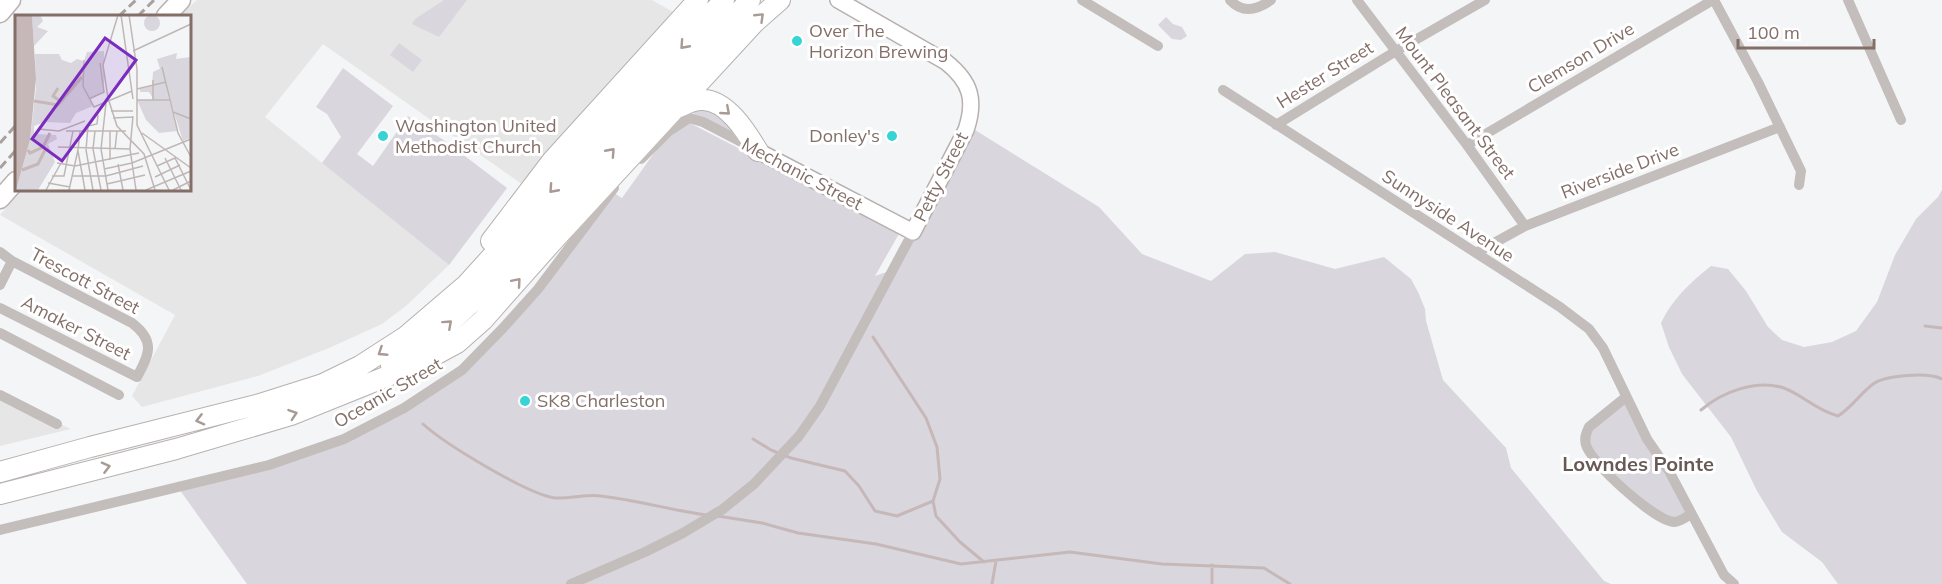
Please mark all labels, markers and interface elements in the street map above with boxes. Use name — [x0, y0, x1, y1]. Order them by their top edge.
scale bar — [1738, 12, 1874, 50]
one-way arrow — [753, 14, 764, 25]
inset map — [15, 15, 190, 190]
street label: Clemson Drive — [1523, 17, 1638, 98]
place label: Over The Horizon Brewing — [809, 19, 948, 63]
text: 100 m — [1747, 21, 1800, 44]
street label: Mount Pleasant Street — [1390, 22, 1520, 184]
marker: Over The Horizon Brewing — [790, 34, 804, 48]
street label: Hester Street — [1272, 36, 1377, 113]
one-way arrow — [680, 38, 691, 48]
one-way arrow — [719, 104, 730, 115]
place label: Washington United Methodist Church — [395, 114, 556, 158]
place label: Donley's — [809, 124, 880, 147]
street label: Petty Street — [908, 128, 973, 225]
marker: Washington United Methodist Church — [376, 129, 390, 143]
marker: Donley's — [885, 129, 899, 143]
street label: Mechanic Street — [738, 132, 867, 215]
street label: Riverside Drive — [1558, 138, 1682, 204]
one-way arrow — [604, 148, 615, 159]
street label: Sunnyside Avenue — [1378, 164, 1519, 267]
one-way arrow — [549, 182, 560, 193]
street label: Trescott Street — [27, 242, 144, 319]
one-way arrow — [510, 278, 521, 289]
street label: Amaker Street — [18, 290, 135, 365]
one-way arrow — [441, 320, 452, 331]
one-way arrow — [378, 345, 389, 356]
street label: Oceanic Street — [329, 352, 446, 433]
place label: SK8 Charleston — [537, 389, 665, 412]
marker: SK8 Charleston — [518, 394, 532, 408]
one-way arrow — [287, 408, 298, 421]
one-way arrow — [196, 412, 206, 425]
district label: Lowndes Pointe — [1562, 451, 1714, 476]
one-way arrow — [101, 462, 111, 475]

